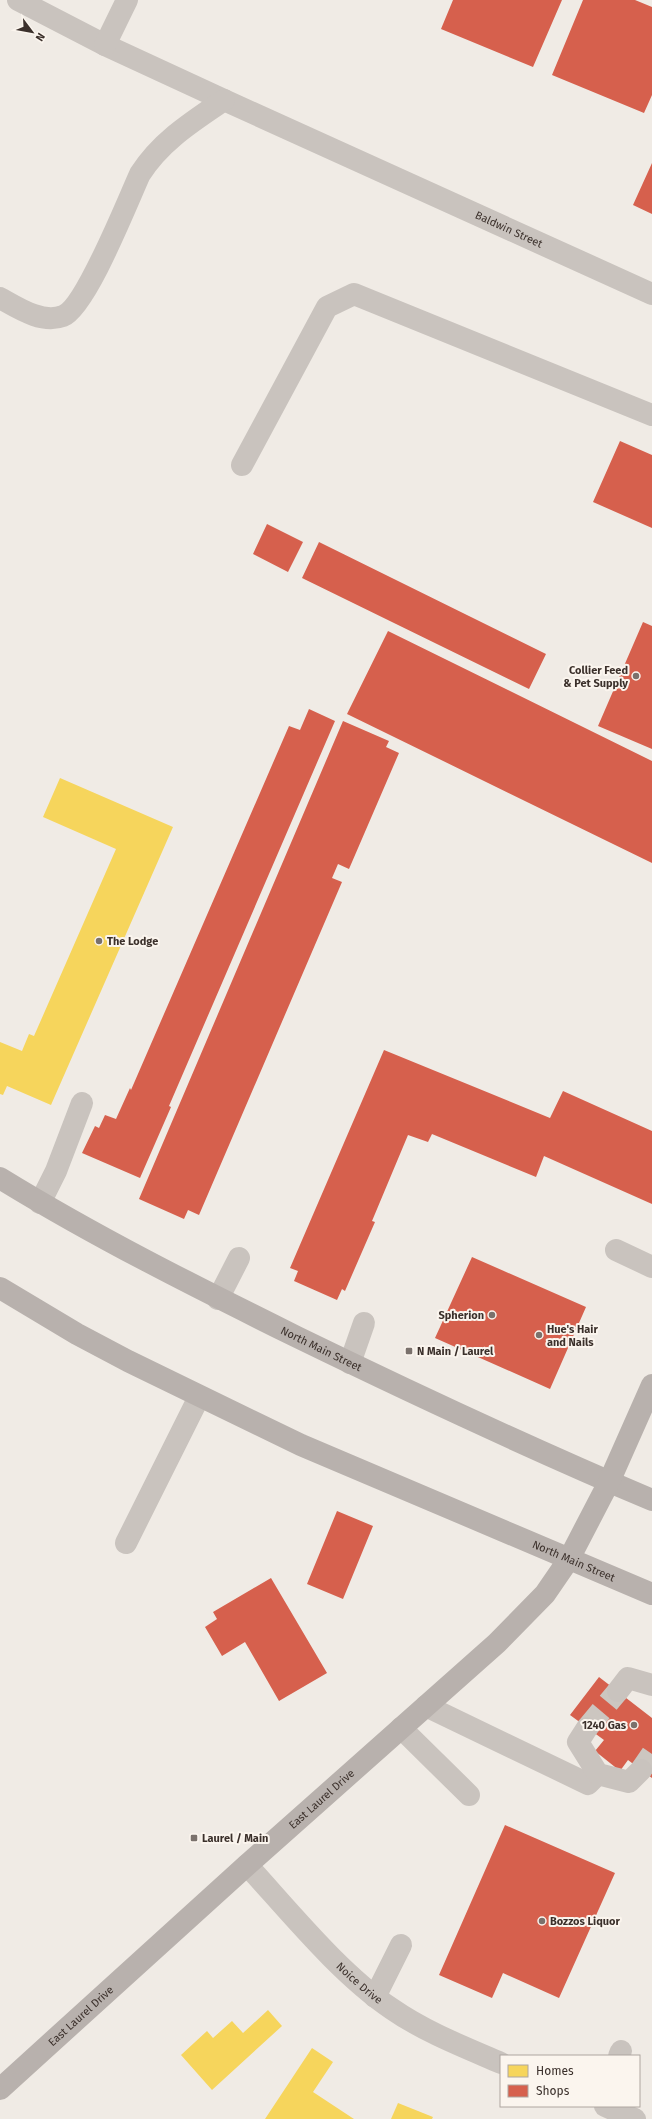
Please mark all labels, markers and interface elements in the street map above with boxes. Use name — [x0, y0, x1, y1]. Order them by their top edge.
north arrow — [12, 12, 52, 52]
text: N — [33, 30, 48, 44]
street label: Baldwin Street — [473, 208, 545, 250]
place label: Collier Feed & Pet Supply — [563, 664, 628, 690]
marker: Collier Feed & Pet Supply — [631, 671, 641, 681]
place label: The Lodge — [107, 935, 158, 948]
marker: The Lodge — [94, 936, 104, 946]
place label: Spherion — [438, 1309, 484, 1322]
marker: Spherion — [487, 1310, 497, 1320]
place label: Hue's Hair and Nails — [547, 1323, 598, 1349]
street label: North Main Street — [279, 1324, 364, 1374]
marker: Hue's Hair and Nails — [534, 1330, 544, 1340]
place label: N Main / Laurel — [417, 1345, 494, 1358]
marker: N Main / Laurel — [404, 1346, 414, 1356]
street label: North Main Street — [530, 1538, 617, 1584]
place label: 1240 Gas — [582, 1719, 627, 1732]
marker: 1240 Gas — [629, 1720, 639, 1730]
street label: East Laurel Drive — [286, 1766, 357, 1831]
place label: Laurel / Main — [202, 1832, 268, 1845]
marker: Laurel / Main — [189, 1833, 199, 1843]
place label: Bozzos Liquor — [550, 1915, 621, 1928]
marker: Bozzos Liquor — [537, 1916, 547, 1926]
street label: Noice Drive — [334, 1959, 385, 2006]
street label: East Laurel Drive — [46, 1983, 116, 2049]
legend — [500, 2055, 640, 2107]
text: Homes — [536, 2064, 574, 2078]
text: Shops — [536, 2084, 570, 2098]

